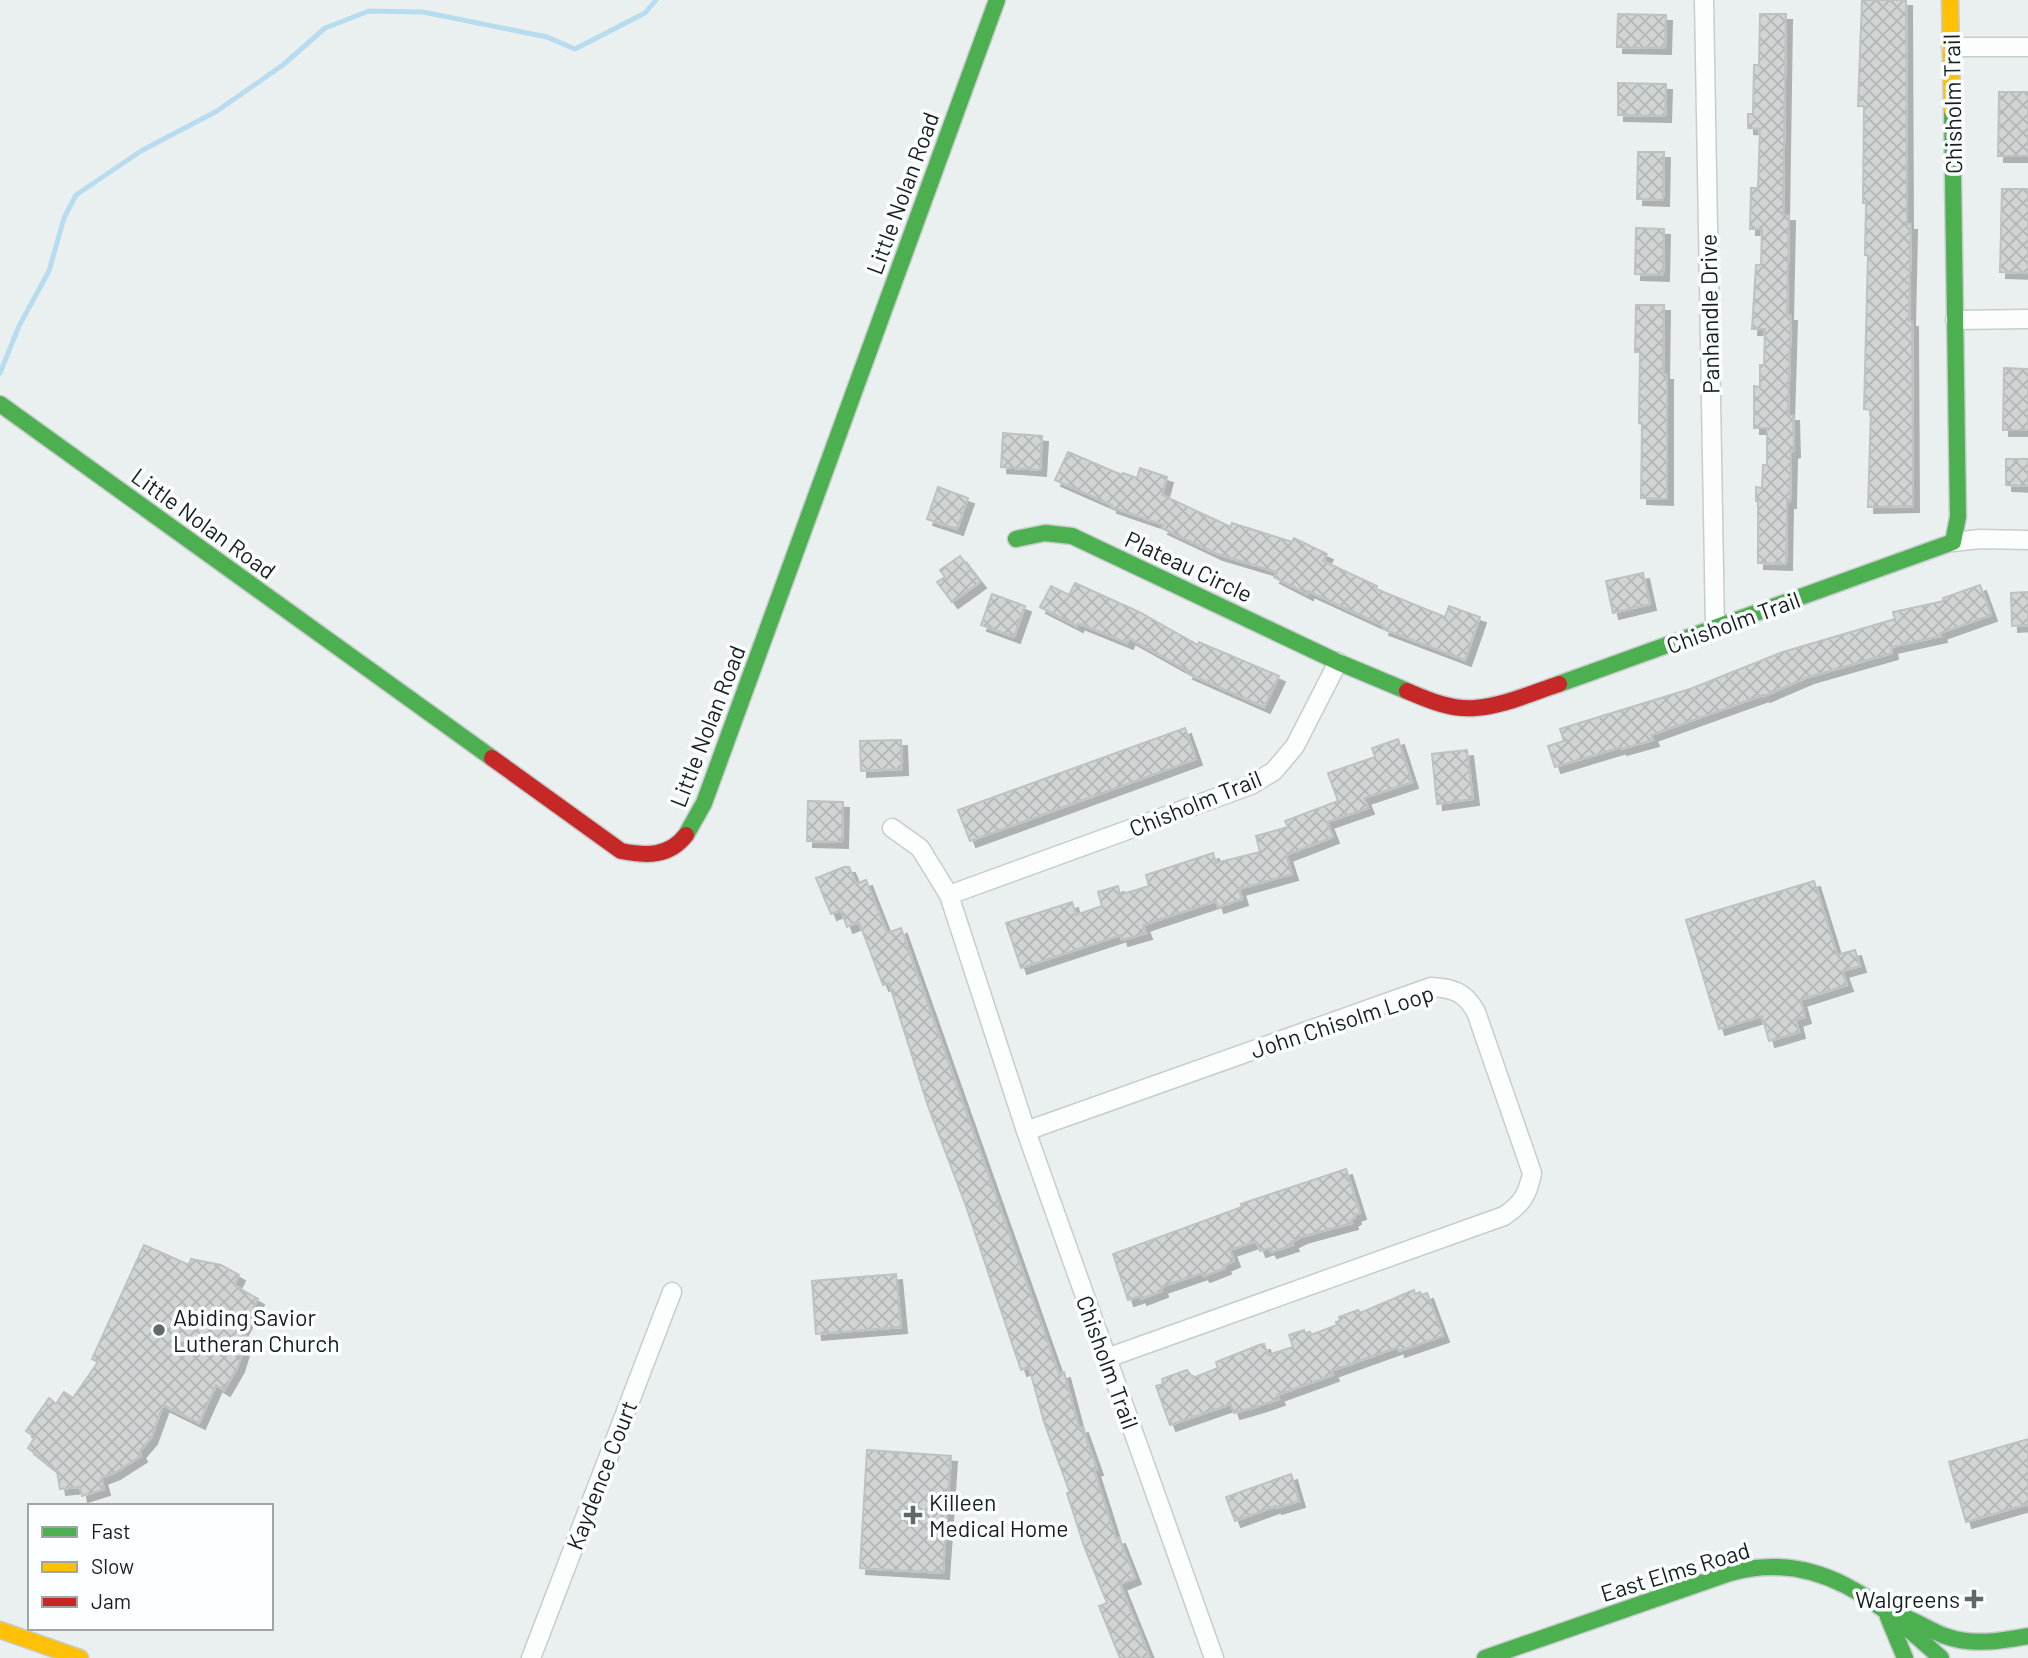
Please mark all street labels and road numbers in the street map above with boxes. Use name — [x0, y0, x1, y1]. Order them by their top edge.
street label: Chisholm Trail — [1937, 34, 1967, 174]
street label: Little Nolan Road — [860, 108, 944, 278]
street label: Panhandle Drive — [1694, 234, 1724, 394]
street label: Little Nolan Road — [127, 461, 281, 585]
street label: Plateau Circle — [1121, 524, 1257, 608]
street label: Chisholm Trail — [1662, 585, 1804, 659]
street label: Little Nolan Road — [663, 641, 751, 811]
street label: Chisholm Trail — [1125, 764, 1265, 842]
street label: John Chisolm Loop — [1247, 978, 1437, 1064]
street label: Chisholm Trail — [1071, 1291, 1145, 1433]
street label: Kaydence Court — [560, 1396, 642, 1554]
street label: East Elms Road — [1597, 1535, 1753, 1607]

